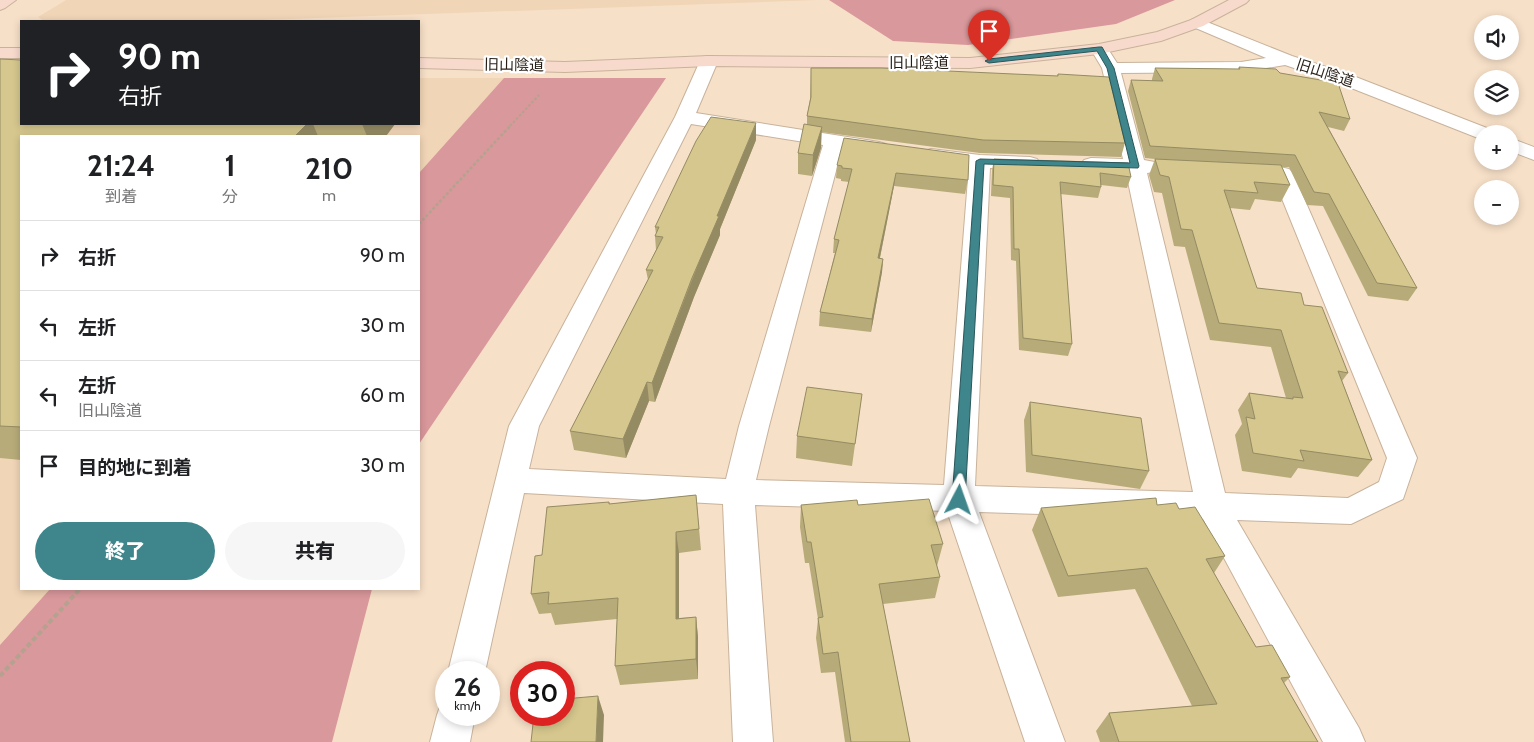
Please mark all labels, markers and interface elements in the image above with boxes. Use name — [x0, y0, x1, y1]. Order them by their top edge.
pin — [968, 10, 1010, 61]
map controls — [1474, 15, 1519, 225]
button: sound — [1474, 15, 1519, 60]
icon: arrive — [975, 17, 1003, 45]
text: 90 m — [118, 35, 201, 78]
icon: right — [35, 40, 100, 105]
street label: 旧山陰道 — [889, 54, 949, 72]
street label: 旧山陰道 — [484, 55, 544, 75]
street label: 旧山陰道 — [1294, 55, 1356, 91]
button: layers — [1474, 70, 1519, 115]
text: 右折 — [118, 83, 162, 110]
button: + — [1474, 125, 1519, 170]
text: 21:24 — [87, 147, 155, 184]
text: 1 — [224, 147, 236, 184]
text: 210 — [305, 150, 353, 187]
button: − — [1474, 180, 1519, 225]
text: m — [322, 186, 336, 205]
text: 到着 — [105, 187, 137, 206]
text: 分 — [222, 187, 238, 206]
icon: right — [35, 242, 63, 270]
text: 90 m — [360, 244, 405, 267]
text: 右折 — [78, 246, 116, 269]
icon: left — [35, 312, 63, 340]
text: 30 m — [361, 314, 405, 337]
text: 左折 — [78, 316, 116, 339]
text: 左折 — [78, 374, 116, 397]
icon: left — [35, 382, 63, 410]
text: 60 m — [360, 384, 405, 407]
text: 旧山陰道 — [78, 401, 142, 420]
icon: arrive — [35, 452, 63, 480]
text: 30 m — [361, 454, 405, 477]
text: 目的地に到着 — [78, 456, 192, 479]
position arrow — [932, 473, 984, 525]
button: 終了 — [35, 522, 215, 580]
button: 共有 — [225, 522, 405, 580]
speed limit sign: 30 — [510, 661, 575, 726]
text: 26 — [454, 672, 481, 702]
text: km/h — [454, 698, 481, 713]

